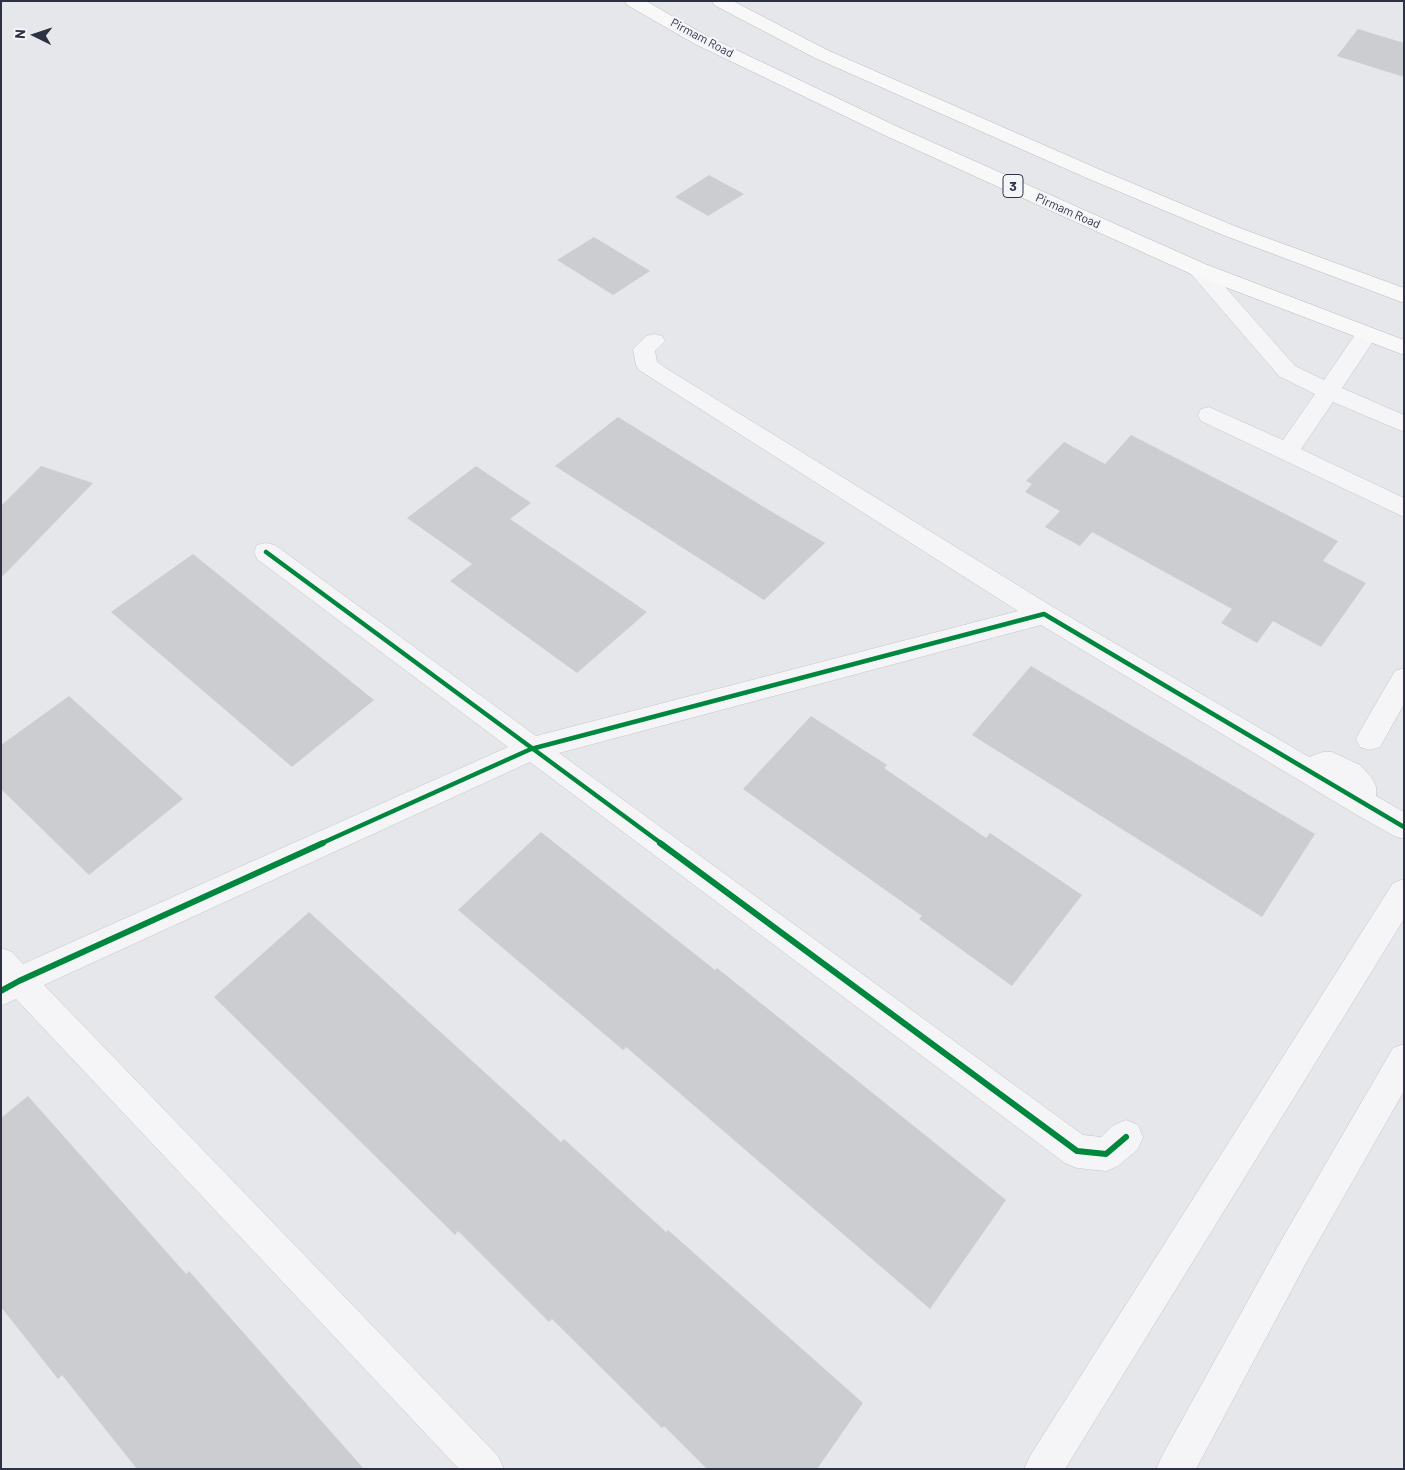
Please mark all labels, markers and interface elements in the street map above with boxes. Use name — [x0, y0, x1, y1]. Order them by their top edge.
north arrow — [10, 10, 60, 60]
street label: Pirmam Road — [668, 15, 736, 61]
text: N — [11, 29, 28, 39]
road number: 3 — [1003, 175, 1023, 198]
street label: Pirmam Road — [1033, 190, 1103, 232]

